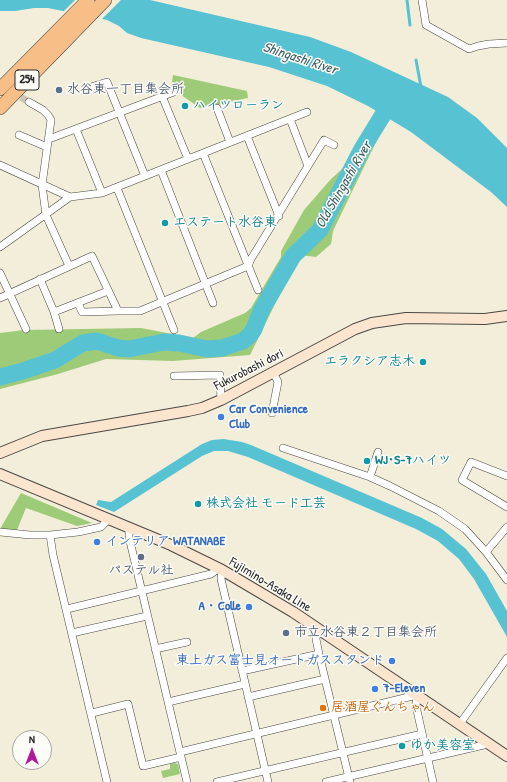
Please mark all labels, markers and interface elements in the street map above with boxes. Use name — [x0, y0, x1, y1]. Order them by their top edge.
water label: Shingashi River — [261, 39, 339, 79]
road number: 254 — [15, 70, 39, 90]
place label: 水谷東一丁目集会所 — [67, 82, 184, 98]
marker: 水谷東一丁目集会所 — [54, 85, 64, 95]
place label: ハイツローラン — [193, 98, 284, 114]
marker: ハイツローラン — [180, 101, 190, 111]
water label: Old Shingashi River — [312, 139, 376, 231]
place label: エステート水谷東 — [173, 215, 277, 231]
marker: エステート水谷東 — [160, 218, 170, 228]
street label: Fukurobashi dori — [212, 346, 286, 394]
place label: エラクシア志木 — [324, 354, 415, 370]
marker: エラクシア志木 — [418, 357, 428, 367]
place label: Car Convenience Club — [229, 402, 308, 433]
marker: Car Convenience Club — [216, 412, 226, 422]
place label: WJ･S-7ハイツ — [375, 453, 451, 469]
marker: WJ･S-7ハイツ — [362, 456, 372, 466]
place label: 株式会社 モード工芸 — [206, 496, 326, 512]
marker: 株式会社 モード工芸 — [193, 499, 203, 509]
place label: インテリア WATANABE — [105, 534, 225, 550]
marker: インテリア WATANABE — [92, 537, 102, 547]
marker: パステル社 — [136, 552, 146, 562]
street label: Fujimino-Asaka Line — [226, 554, 314, 616]
place label: パステル社 — [109, 563, 173, 579]
place label: A・Colle — [199, 599, 241, 615]
marker: A・Colle — [244, 602, 254, 612]
place label: 市立水谷東２丁目集会所 — [294, 625, 437, 641]
marker: 市立水谷東２丁目集会所 — [281, 628, 291, 638]
place label: 東上ガス富士見オートガススタンド — [176, 653, 384, 669]
marker: 東上ガス富士見オートガススタンド — [387, 656, 397, 666]
place label: 7-Eleven — [383, 681, 425, 697]
marker: 7-Eleven — [370, 684, 380, 694]
place label: 居酒屋ぐんちゃん — [331, 700, 435, 716]
marker: 居酒屋ぐんちゃん — [318, 703, 328, 713]
north arrow — [12, 730, 52, 770]
text: N — [29, 732, 35, 746]
place label: ゆか美容室 — [410, 738, 475, 754]
marker: ゆか美容室 — [397, 741, 407, 751]

